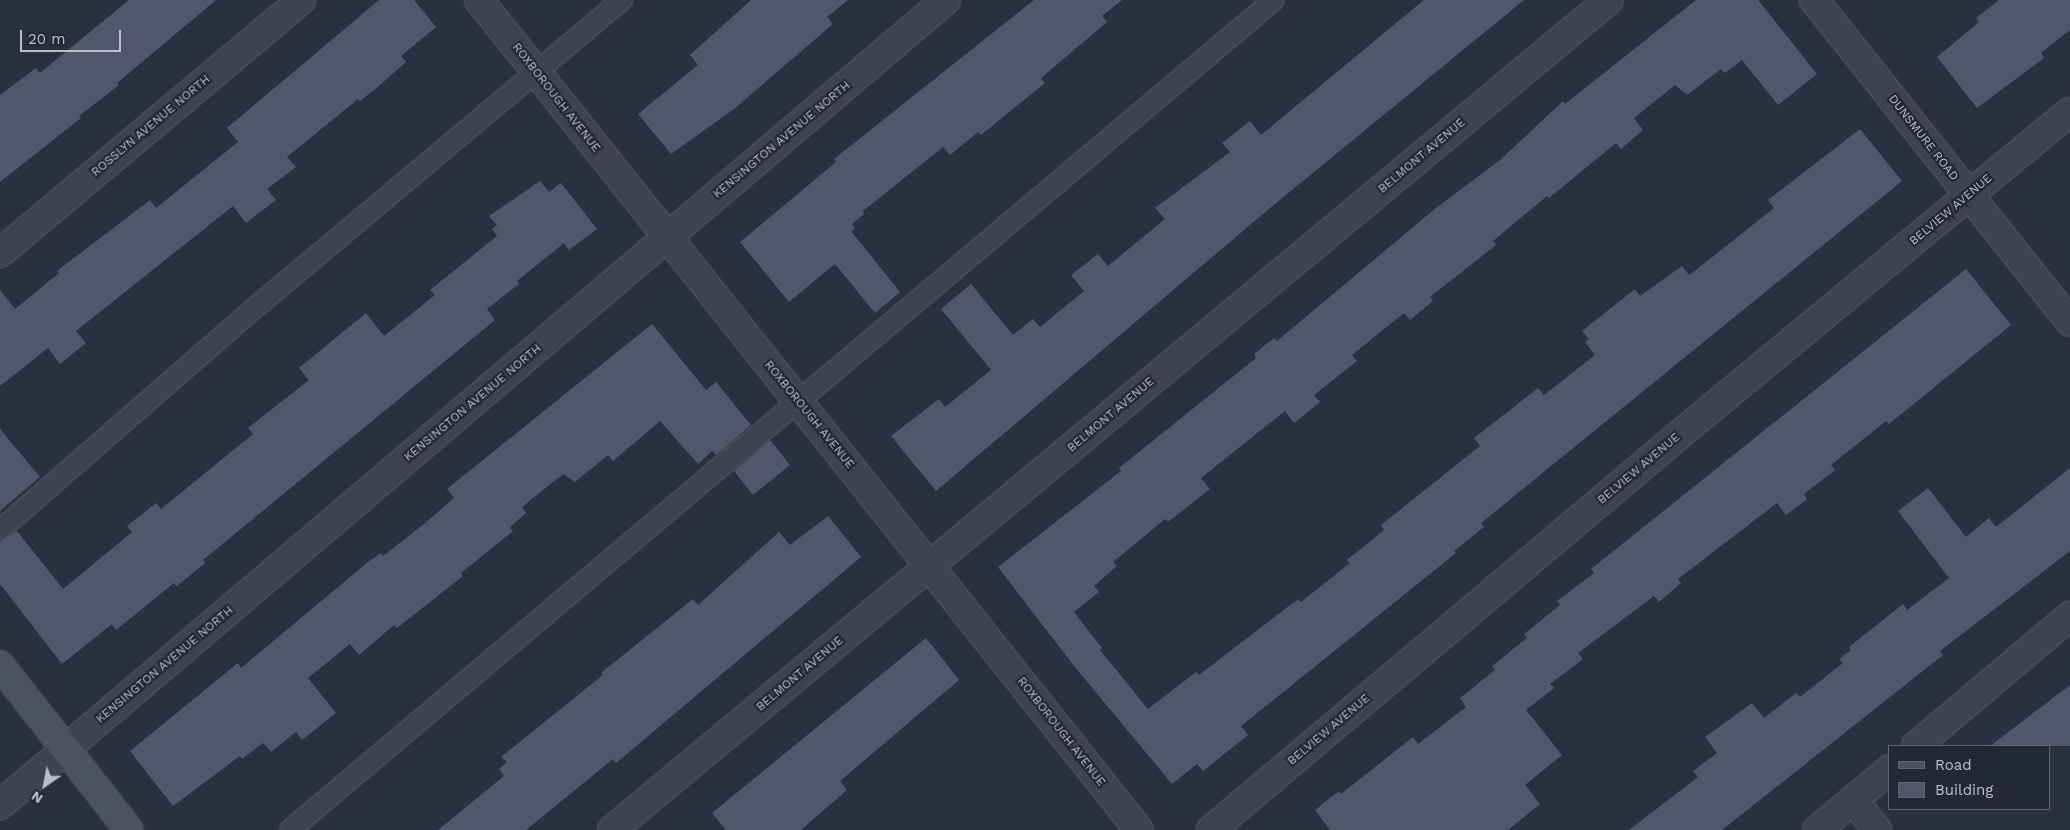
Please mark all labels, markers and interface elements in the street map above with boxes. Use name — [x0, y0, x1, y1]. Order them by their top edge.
scale bar — [22, 20, 124, 52]
text: 20 m — [28, 30, 66, 48]
street label: ROXBOROUGH AVENUE — [509, 40, 603, 156]
street label: ROSSLYN AVENUE NORTH — [89, 72, 213, 180]
street label: KENSINGTON AVENUE NORTH — [710, 78, 854, 202]
street label: DUNSMURE ROAD — [1885, 92, 1961, 184]
street label: BELMONT AVENUE — [1375, 115, 1469, 197]
street label: BELVIEW AVENUE — [1907, 171, 1995, 249]
street label: KENSINGTON AVENUE NORTH — [401, 341, 545, 465]
street label: ROXBOROUGH AVENUE — [761, 358, 857, 472]
street label: BELMONT AVENUE — [1064, 374, 1158, 456]
street label: BELVIEW AVENUE — [1595, 430, 1683, 508]
street label: KENSINGTON AVENUE NORTH — [93, 603, 237, 727]
street label: BELMONT AVENUE — [753, 633, 847, 715]
street label: ROXBOROUGH AVENUE — [1014, 674, 1108, 790]
street label: BELVIEW AVENUE — [1285, 691, 1373, 769]
legend — [1888, 745, 2050, 810]
text: Road — [1935, 756, 1972, 774]
north arrow — [20, 760, 70, 810]
text: Building — [1935, 781, 1993, 799]
text: N — [28, 788, 46, 807]

